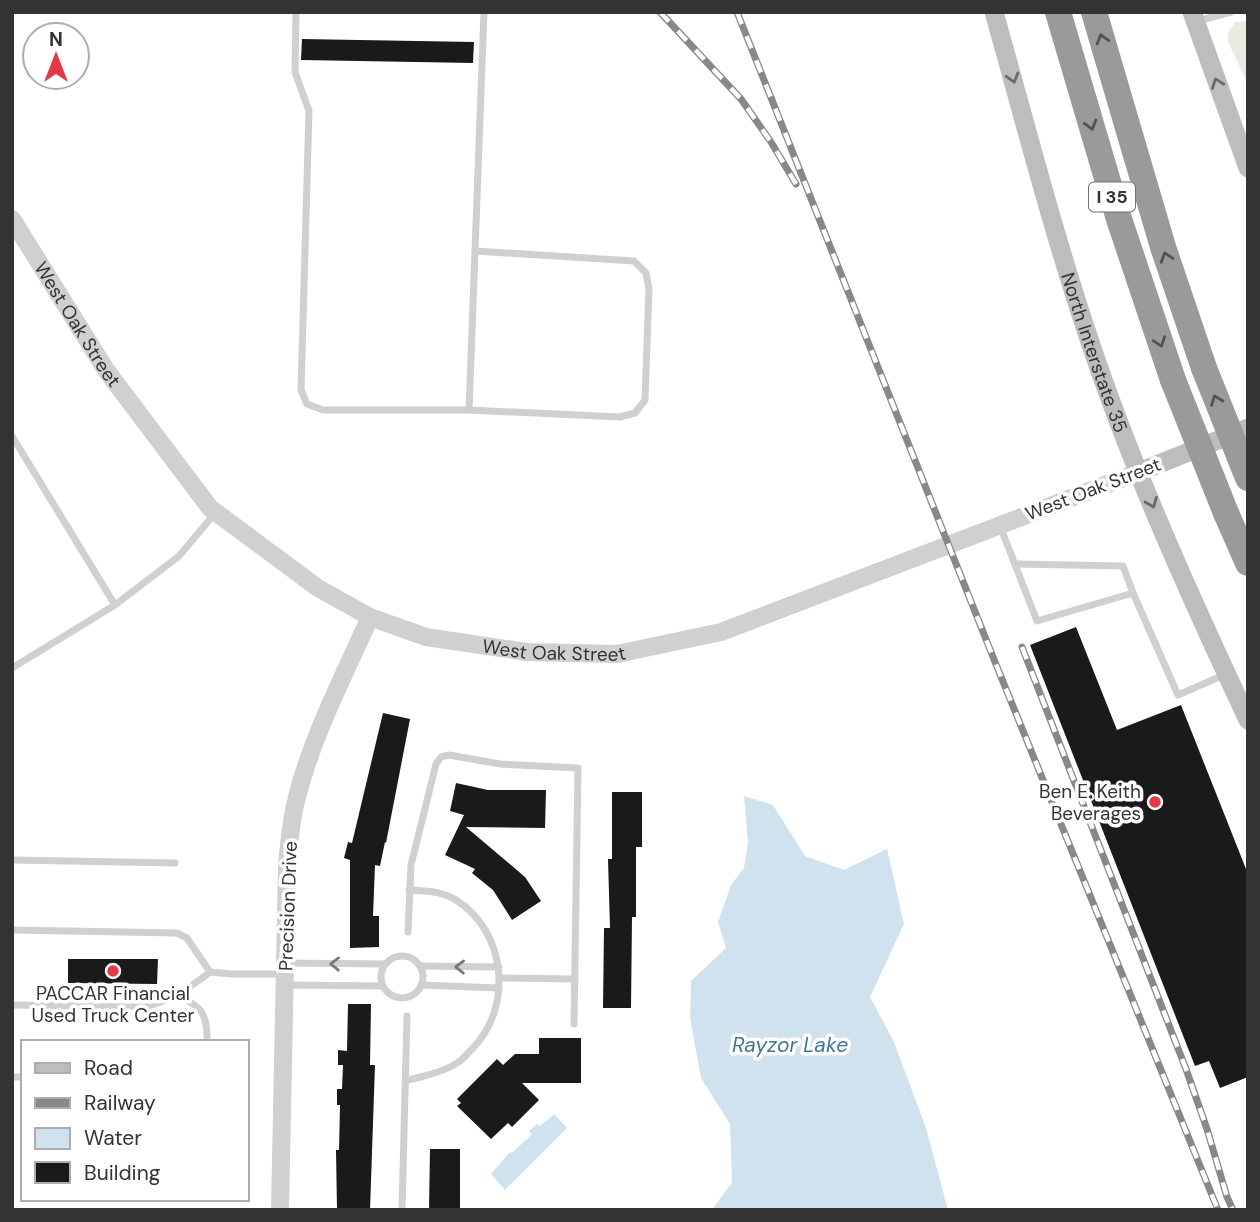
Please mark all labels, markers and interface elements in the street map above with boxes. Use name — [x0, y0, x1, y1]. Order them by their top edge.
north arrow — [21, 21, 91, 91]
text: N — [49, 27, 63, 52]
one-way arrow — [1095, 33, 1110, 45]
one-way arrow — [1004, 72, 1019, 84]
one-way arrow — [1212, 77, 1226, 89]
one-way arrow — [1082, 119, 1097, 131]
road number: I 35 — [1089, 182, 1135, 212]
one-way arrow — [1160, 251, 1175, 263]
street label: West Oak Street — [29, 257, 127, 392]
street label: North Interstate 35 — [1056, 269, 1134, 436]
one-way arrow — [1152, 335, 1166, 347]
one-way arrow — [1211, 395, 1225, 407]
street label: West Oak Street — [1022, 452, 1164, 526]
one-way arrow — [1144, 496, 1158, 509]
street label: West Oak Street — [481, 633, 628, 667]
place label: Ben E. Keith Beverages — [1039, 779, 1141, 826]
marker: Ben E. Keith Beverages — [1147, 794, 1163, 810]
street label: Precision Drive — [273, 840, 303, 972]
one-way arrow — [329, 956, 340, 972]
one-way arrow — [454, 959, 465, 974]
marker: PACCAR Financial Used Truck Center — [105, 963, 121, 979]
place label: PACCAR Financial Used Truck Center — [31, 981, 195, 1028]
water label: Rayzor Lake — [732, 1031, 848, 1059]
legend — [21, 1040, 248, 1201]
text: Road — [84, 1054, 133, 1082]
text: Railway — [84, 1089, 156, 1117]
text: Water — [84, 1124, 142, 1152]
text: Building — [84, 1159, 161, 1187]

